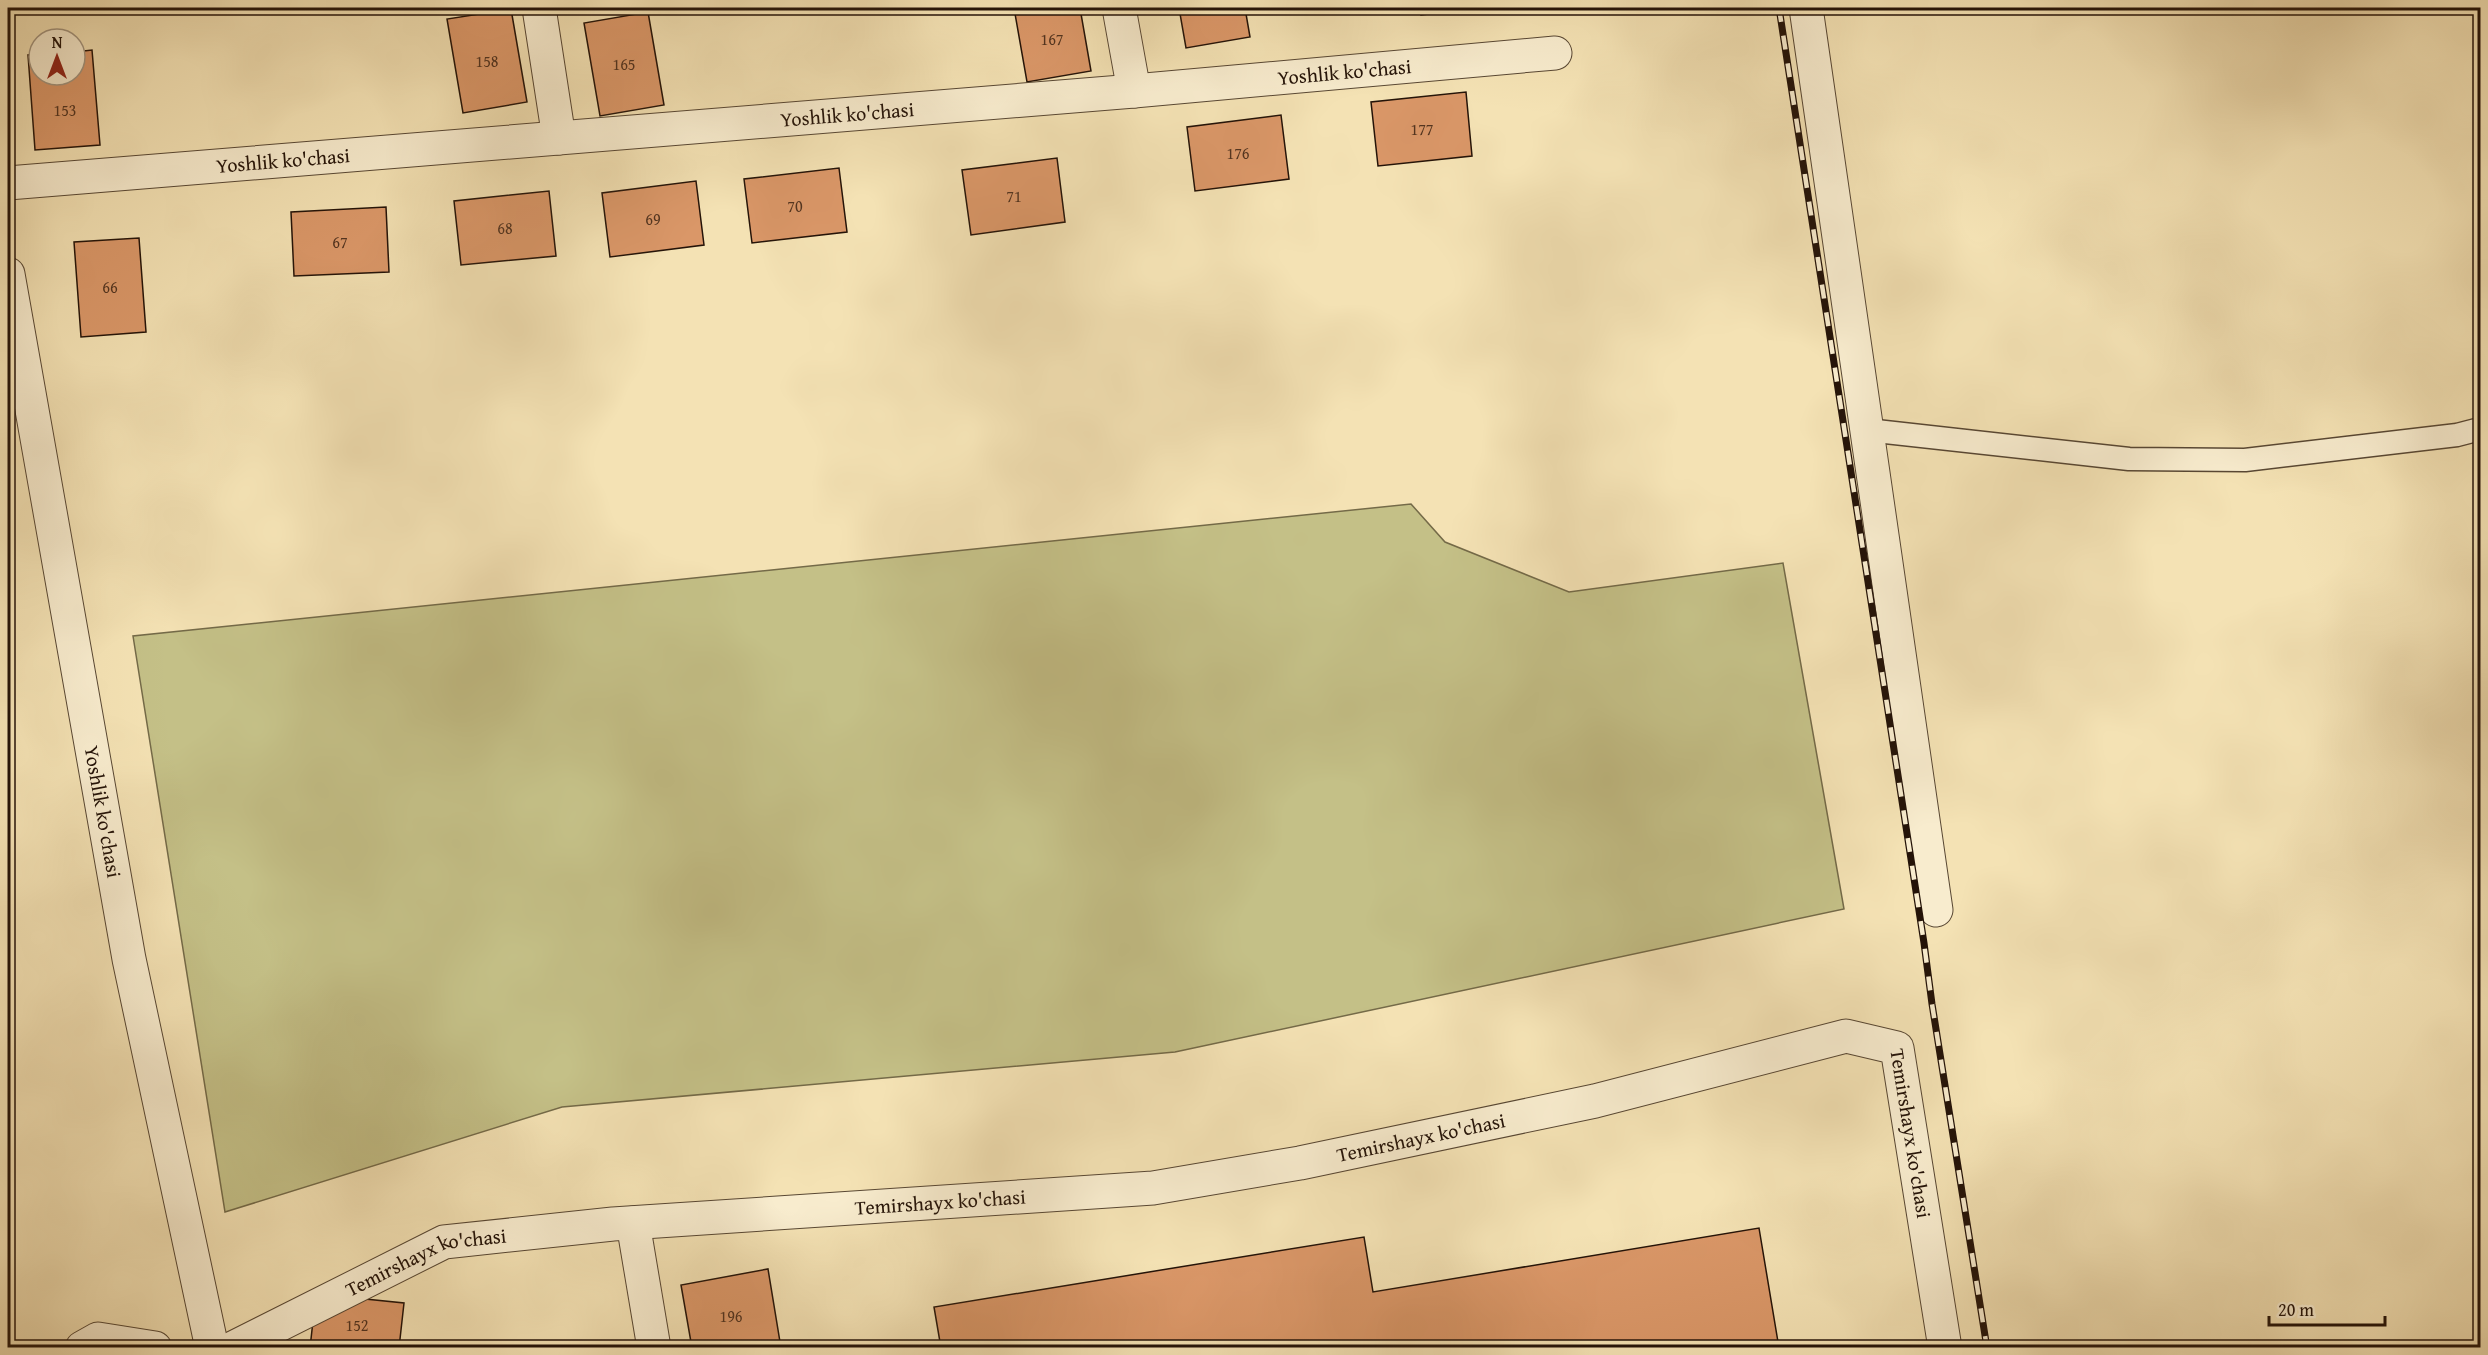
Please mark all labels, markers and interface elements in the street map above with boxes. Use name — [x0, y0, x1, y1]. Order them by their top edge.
north arrow — [27, 27, 87, 87]
house number: 167 — [1040, 27, 1064, 51]
text: N — [52, 30, 63, 54]
house number: 158 — [475, 49, 499, 73]
street label: Yoshlik ko'chasi — [1276, 51, 1413, 92]
house number: 165 — [612, 52, 636, 76]
street label: Yoshlik ko'chasi — [779, 94, 916, 134]
house number: 153 — [53, 98, 77, 122]
house number: 177 — [1410, 117, 1434, 141]
street label: Yoshlik ko'chasi — [215, 140, 351, 180]
house number: 176 — [1226, 141, 1250, 165]
house number: 71 — [1006, 184, 1022, 208]
house number: 70 — [787, 194, 803, 218]
house number: 69 — [645, 207, 661, 231]
house number: 68 — [497, 216, 513, 240]
house number: 67 — [332, 230, 348, 254]
house number: 66 — [102, 275, 118, 299]
street label: Yoshlik ko'chasi — [78, 743, 129, 880]
street label: Temirshayx ko'chasi — [1883, 1046, 1939, 1221]
street label: Temirshayx ko'chasi — [1334, 1105, 1508, 1169]
street label: Temirshayx ko'chasi — [854, 1182, 1027, 1222]
street label: Temirshayx ko'chasi — [340, 1220, 508, 1303]
scale bar — [2269, 1289, 2384, 1327]
text: 20 m — [2278, 1296, 2314, 1323]
house number: 196 — [719, 1304, 743, 1328]
house number: 152 — [345, 1313, 369, 1337]

